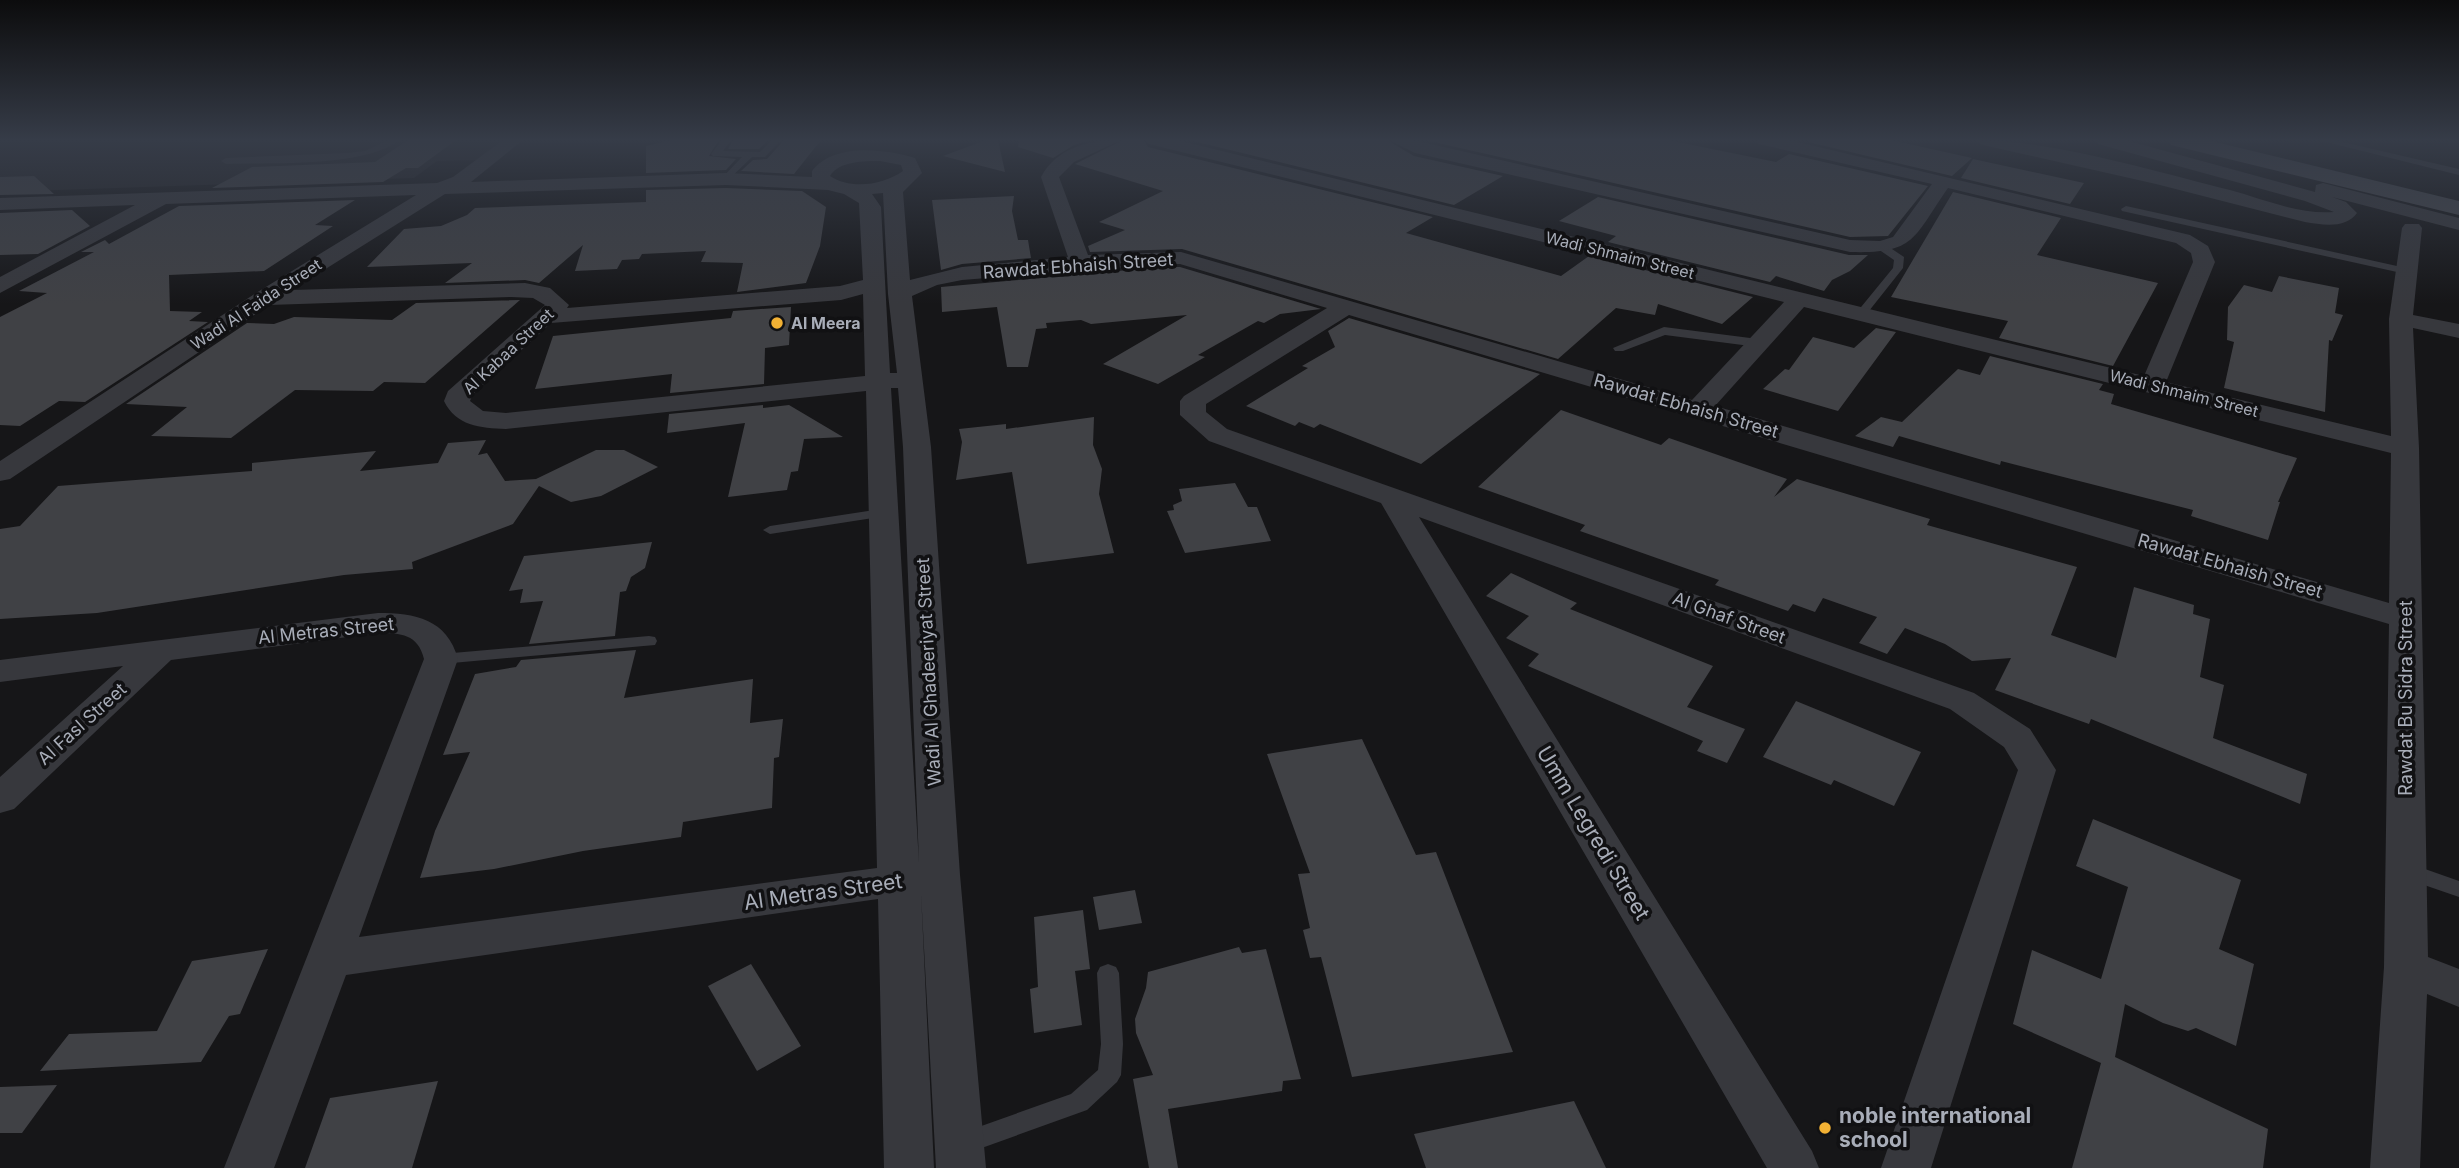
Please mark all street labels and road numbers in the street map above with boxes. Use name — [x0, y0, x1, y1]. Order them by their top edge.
street label: Wadi Shmaim Street — [1544, 227, 1696, 283]
street label: Rawdat Ebhaish Street — [982, 248, 1174, 283]
street label: Wadi Al Faida Street — [187, 254, 325, 354]
street label: Al Kabaa Street — [458, 304, 558, 398]
street label: Wadi Shmaim Street — [2108, 365, 2260, 421]
street label: Rawdat Ebhaish Street — [1591, 369, 1781, 442]
street label: Rawdat Ebhaish Street — [2135, 529, 2325, 602]
street label: Wadi Al Ghadeeriyat Street — [912, 557, 945, 787]
street label: Al Ghaf Street — [1670, 587, 1789, 648]
street label: Rawdat Bu Sidra Street — [2395, 600, 2416, 796]
street label: Al Metras Street — [257, 613, 395, 648]
street label: Al Fasl Street — [33, 678, 130, 769]
street label: Umm Legredi Street — [1532, 741, 1655, 924]
street label: Al Metras Street — [742, 868, 904, 915]

